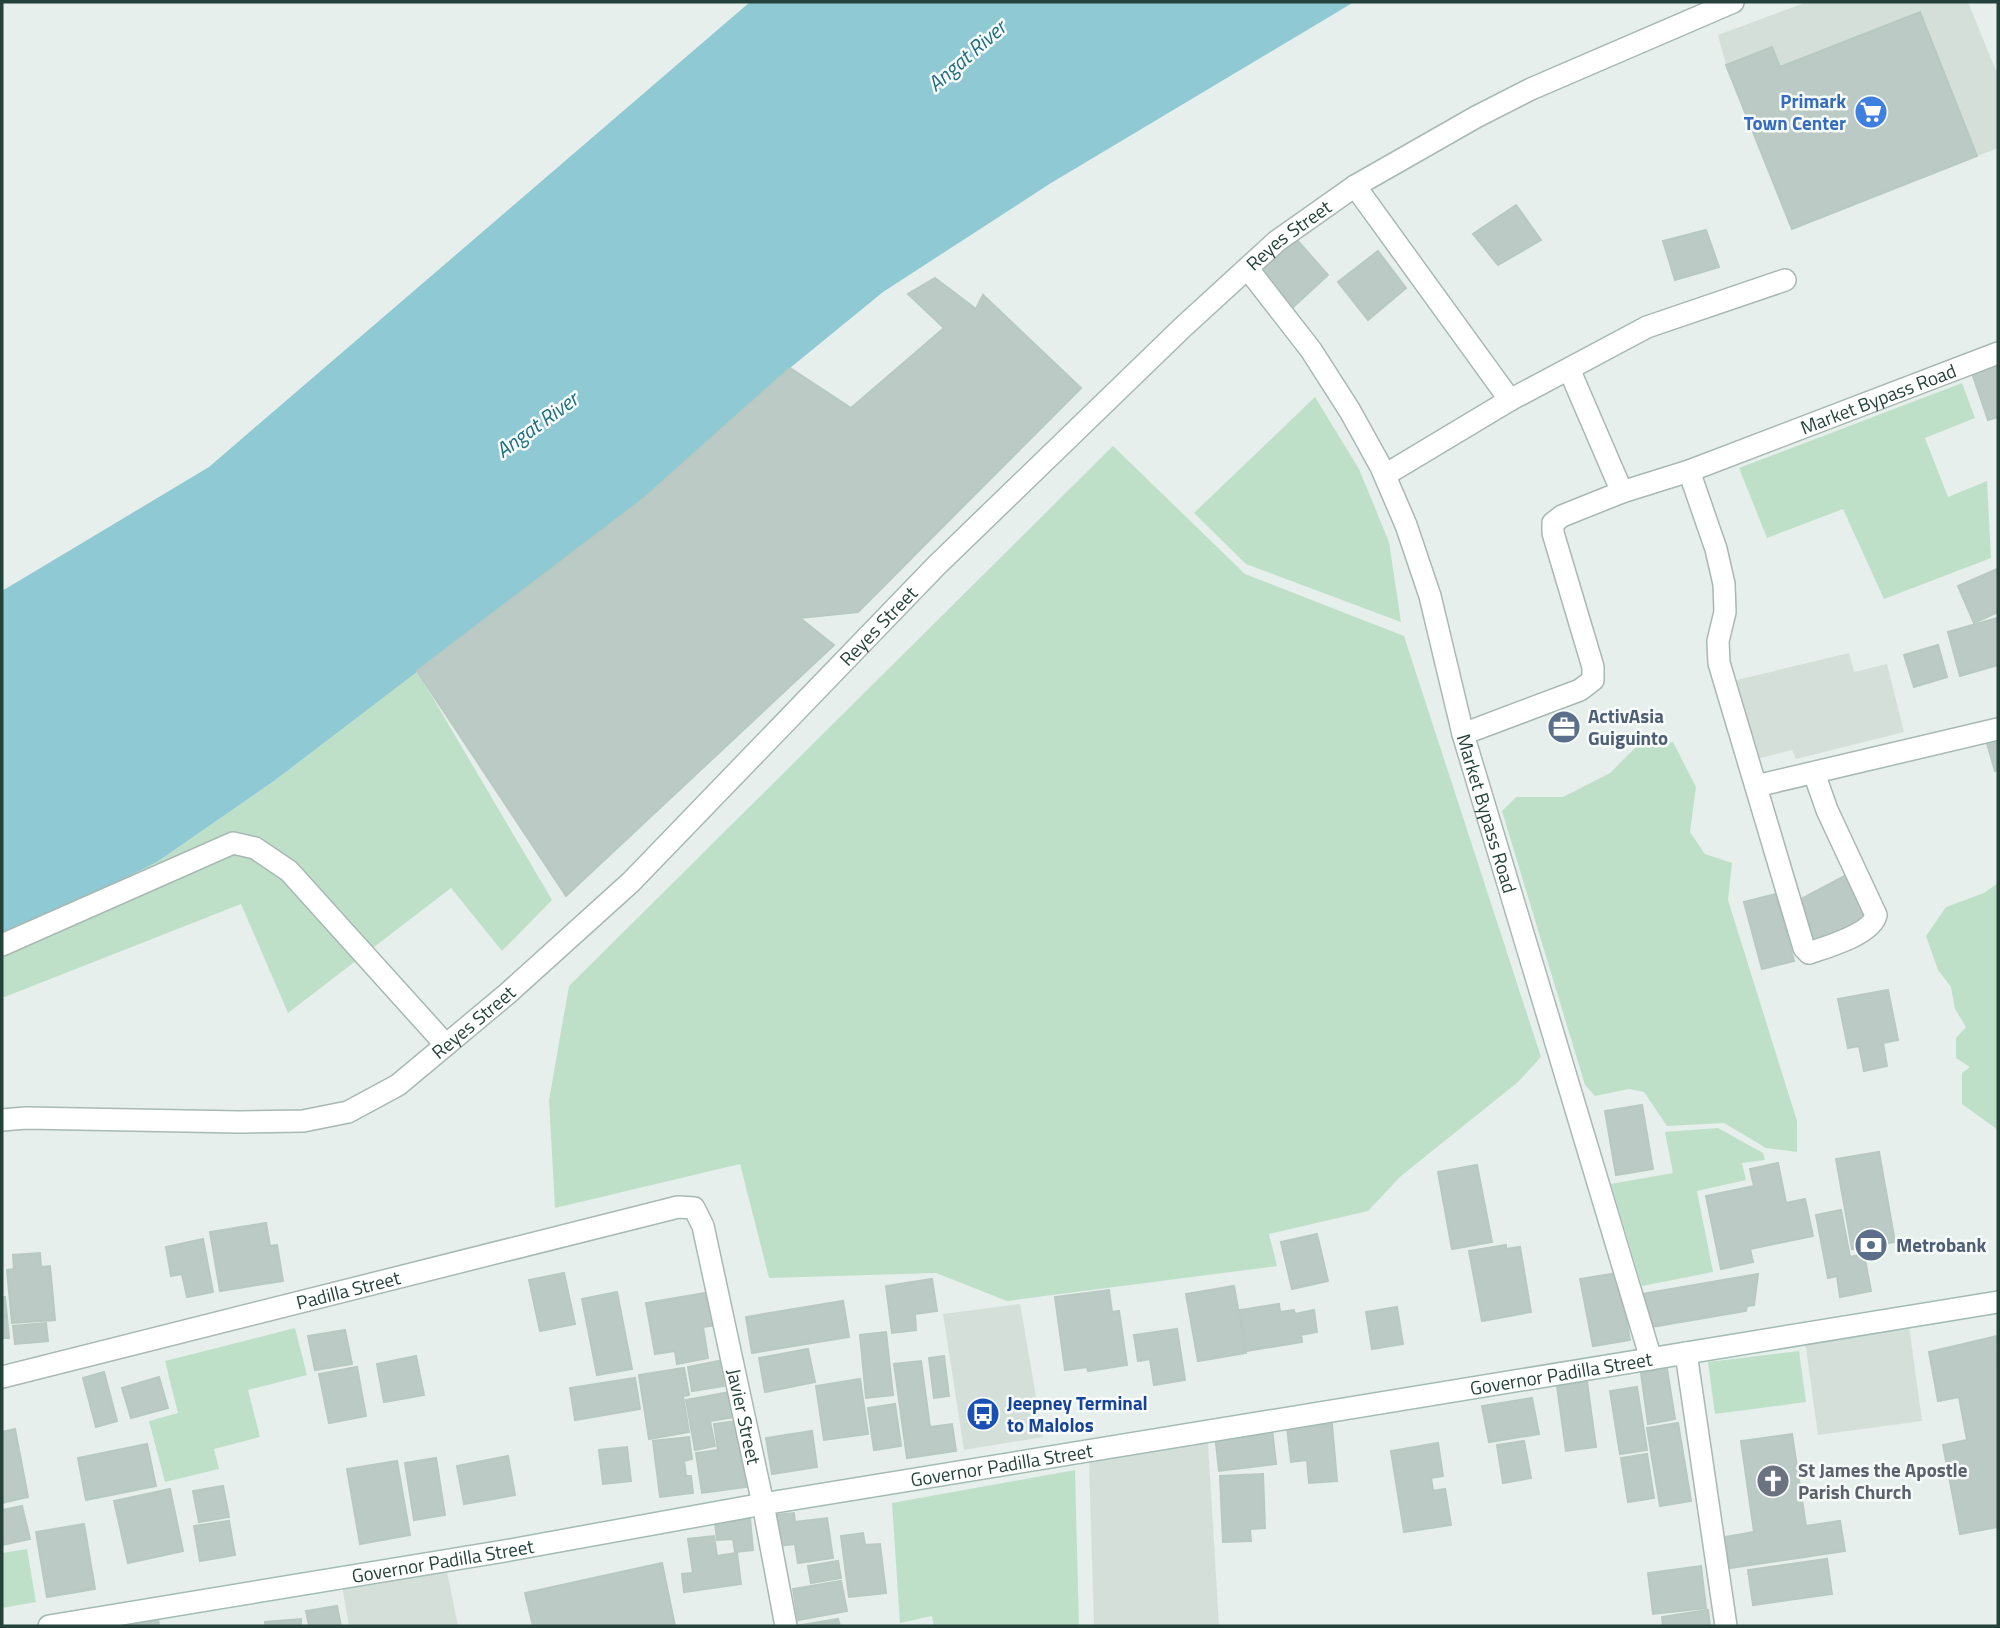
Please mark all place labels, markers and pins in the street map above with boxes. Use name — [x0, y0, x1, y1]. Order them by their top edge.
place label: Primark Town Center — [1744, 86, 1846, 137]
supermarket icon: Primark Town Center — [1852, 93, 1890, 131]
place label: ActivAsia Guiguinto — [1588, 701, 1668, 752]
office icon: ActivAsia Guiguinto — [1545, 708, 1583, 746]
bank icon: Metrobank — [1852, 1226, 1890, 1264]
place label: Metrobank — [1896, 1230, 1987, 1259]
place label: Jeepney Terminal to Malolos — [1007, 1388, 1148, 1439]
bus stop icon: Jeepney Terminal to Malolos — [964, 1395, 1002, 1433]
place label: St James the Apostle Parish Church — [1798, 1455, 1968, 1506]
church icon: St James the Apostle Parish Church — [1754, 1462, 1792, 1500]

